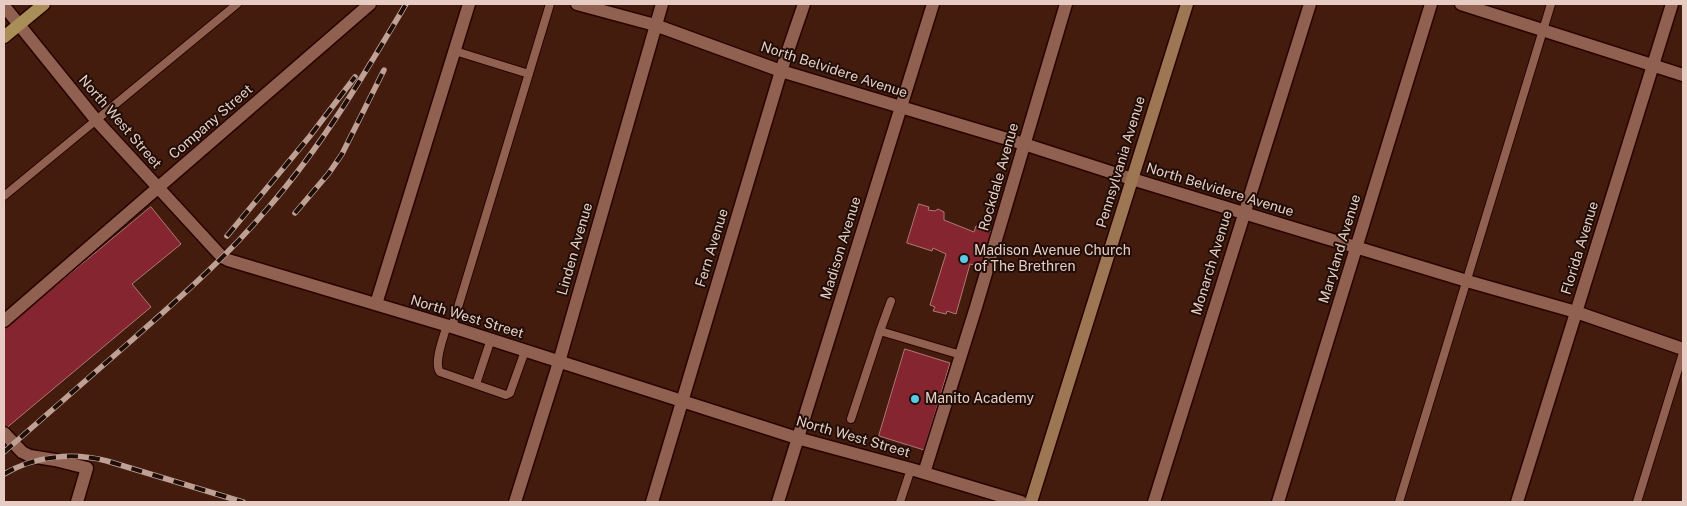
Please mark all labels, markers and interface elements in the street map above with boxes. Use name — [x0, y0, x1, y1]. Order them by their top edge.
street label: North Belvidere Avenue — [758, 38, 910, 102]
street label: North West Street — [75, 72, 165, 172]
street label: Company Street — [166, 81, 256, 163]
street label: Pennsylvania Avenue — [1093, 94, 1149, 230]
street label: Rockdale Avenue — [976, 121, 1022, 233]
street label: North Belvidere Avenue — [1144, 160, 1296, 220]
street label: Maryland Avenue — [1315, 192, 1365, 306]
street label: Madison Avenue — [817, 195, 865, 301]
street label: Florida Avenue — [1558, 199, 1602, 297]
street label: Linden Avenue — [554, 201, 596, 297]
street label: Fern Avenue — [692, 207, 732, 289]
street label: Monarch Avenue — [1188, 209, 1236, 317]
place label: Madison Avenue Church of The Brethren — [974, 243, 1131, 276]
marker: Madison Avenue Church of The Brethren — [958, 253, 970, 265]
street label: North West Street — [408, 292, 526, 342]
place label: Manito Academy — [925, 391, 1034, 407]
marker: Manito Academy — [909, 393, 921, 405]
street label: North West Street — [794, 413, 912, 461]

